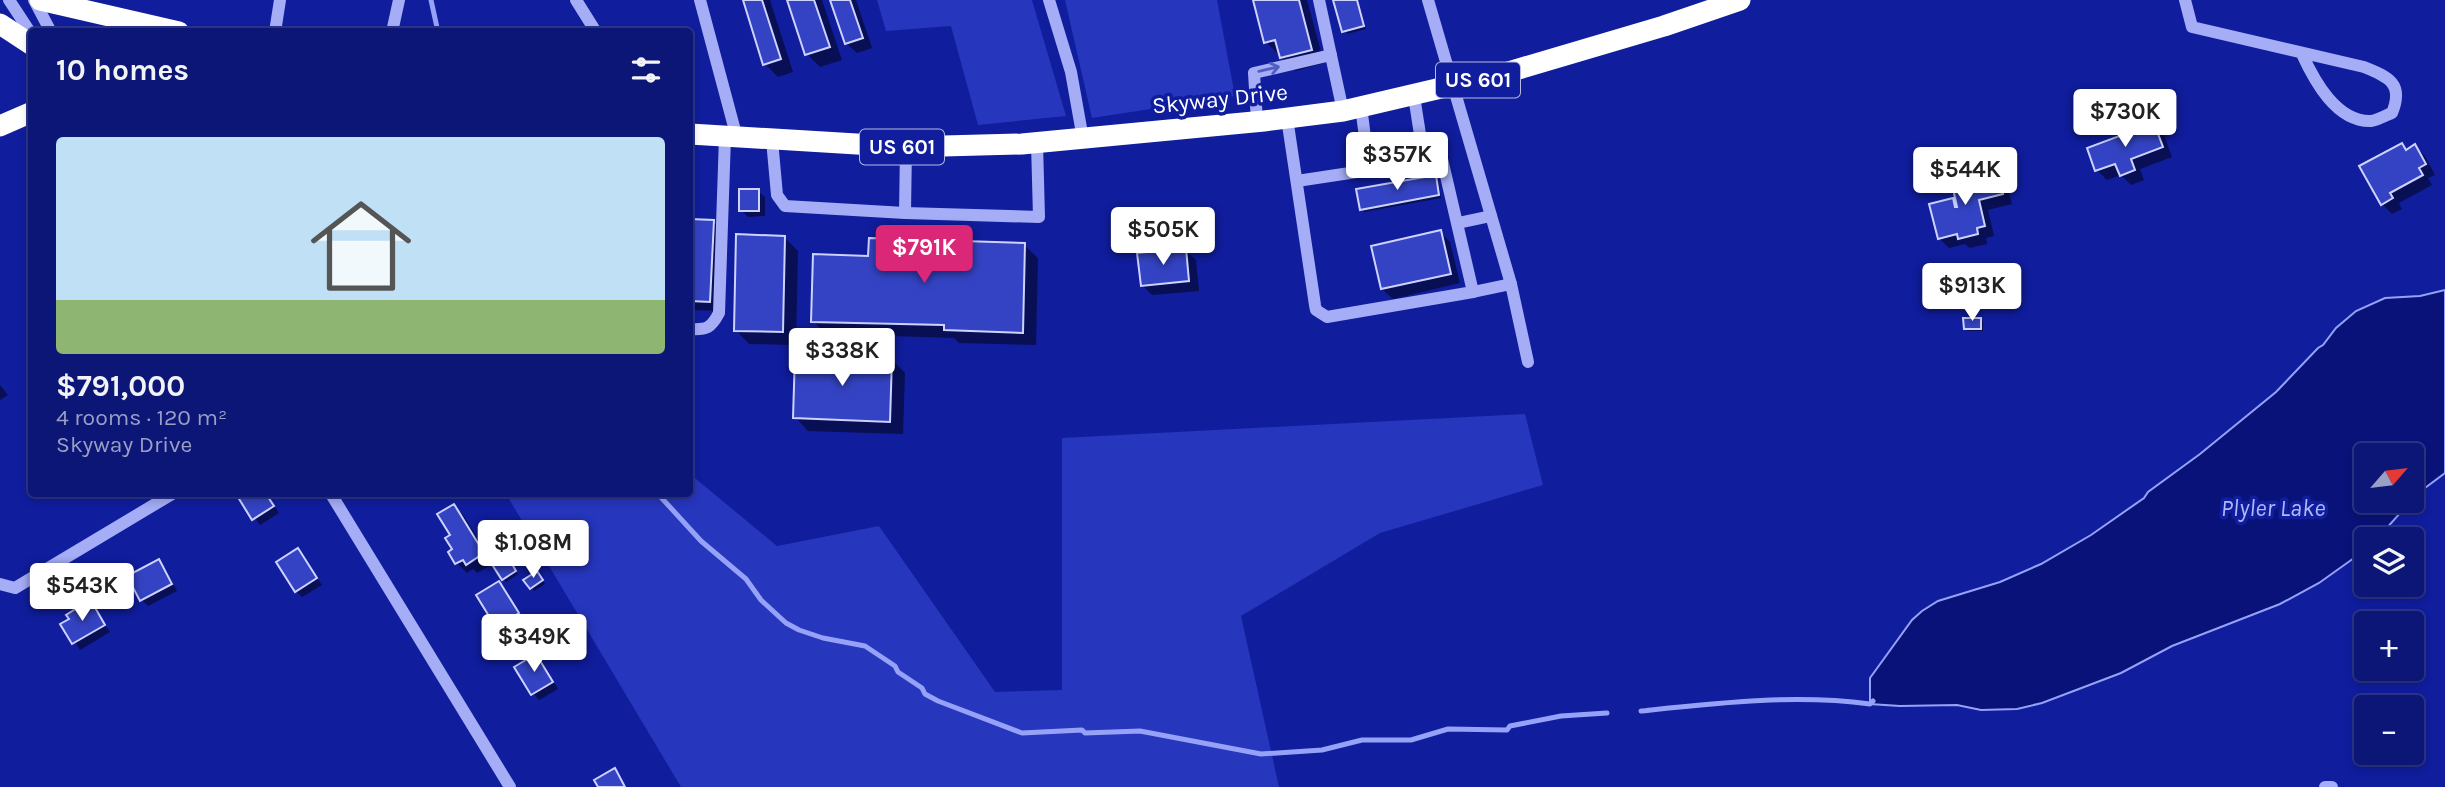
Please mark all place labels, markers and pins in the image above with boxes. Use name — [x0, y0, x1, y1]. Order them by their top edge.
pin: $730K — [2076, 90, 2174, 149]
pin: $357K — [1348, 132, 1446, 192]
pin: $544K — [1916, 148, 2014, 207]
pin: $505K — [1114, 208, 1212, 267]
pin: $791K — [875, 226, 973, 285]
pin: $913K — [1923, 264, 2021, 323]
pin: $338K — [793, 328, 891, 388]
pin: $1.08M — [476, 520, 590, 580]
pin: $543K — [33, 564, 131, 623]
pin: $349K — [485, 614, 583, 674]

